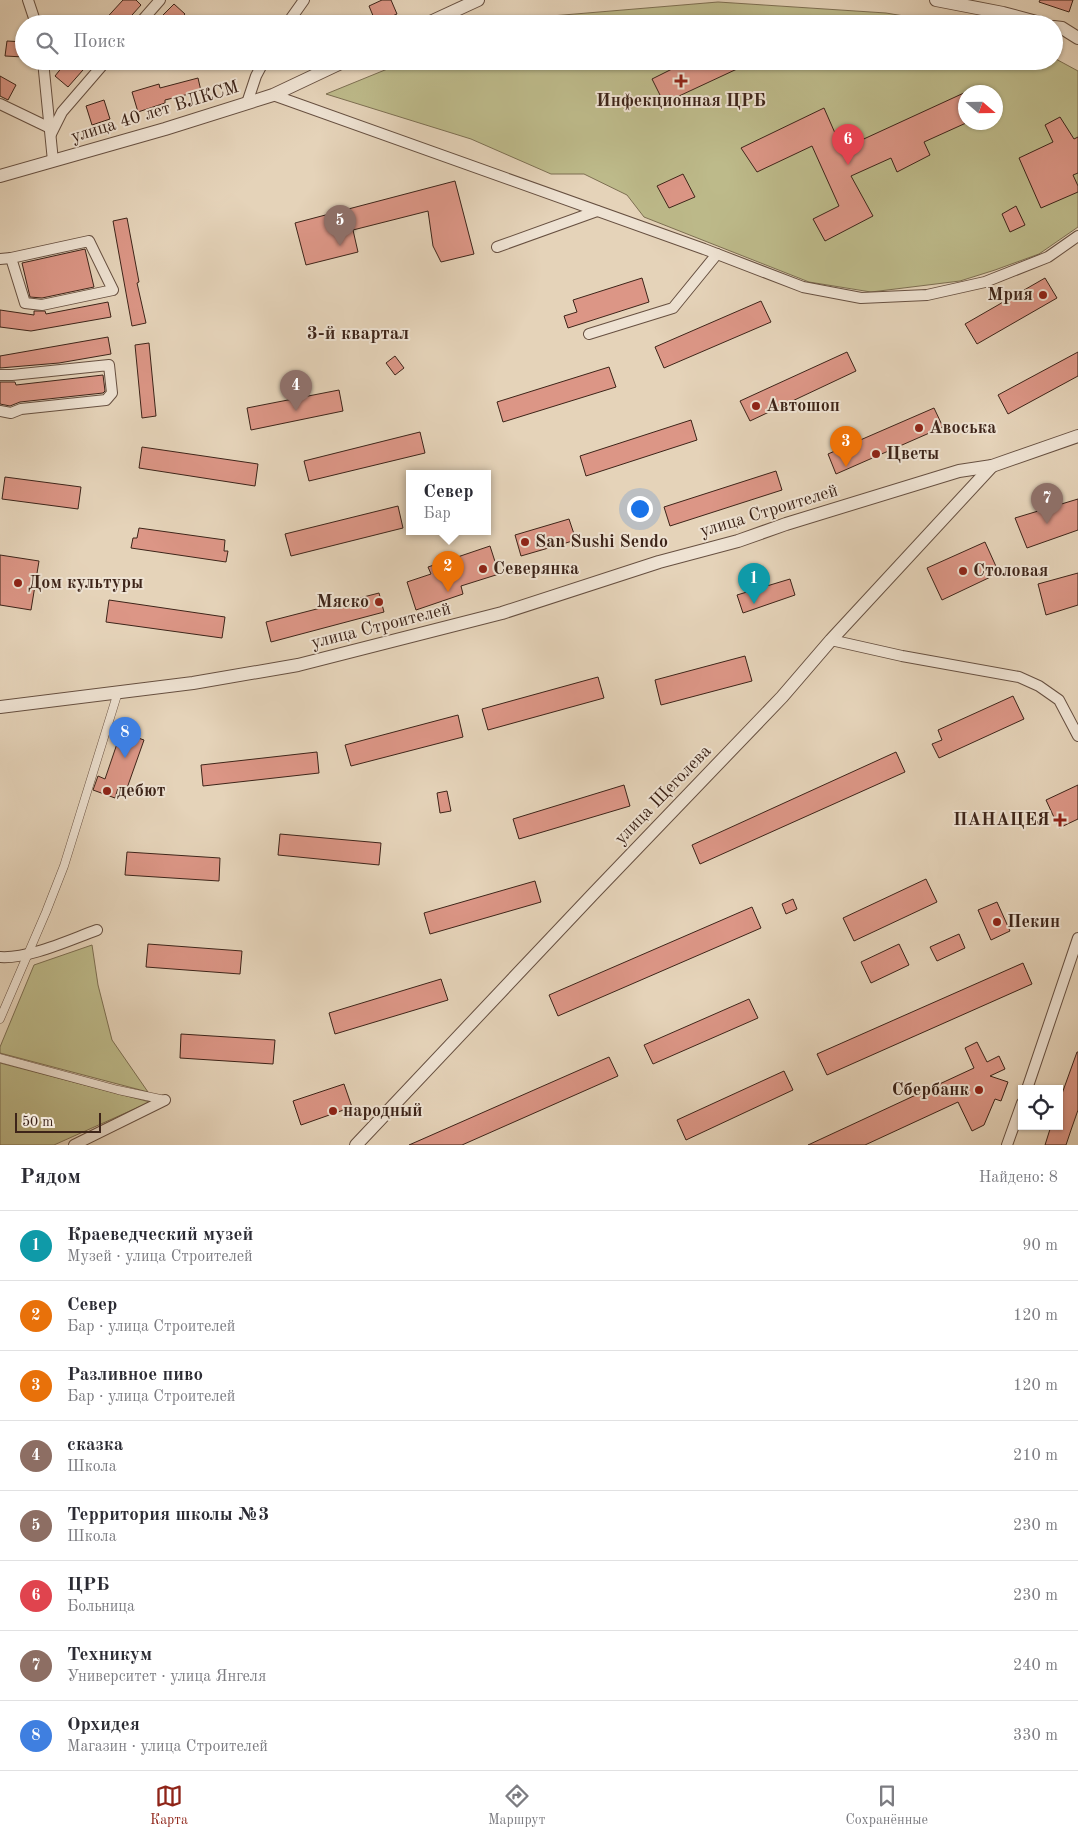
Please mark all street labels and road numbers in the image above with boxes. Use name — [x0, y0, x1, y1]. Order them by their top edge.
street label: улица 40 лет ВЛКСМ — [69, 78, 241, 146]
street label: улица Строителей — [698, 481, 840, 541]
street label: улица Строителей — [309, 600, 453, 652]
street label: улица Щеголева — [611, 742, 715, 848]

